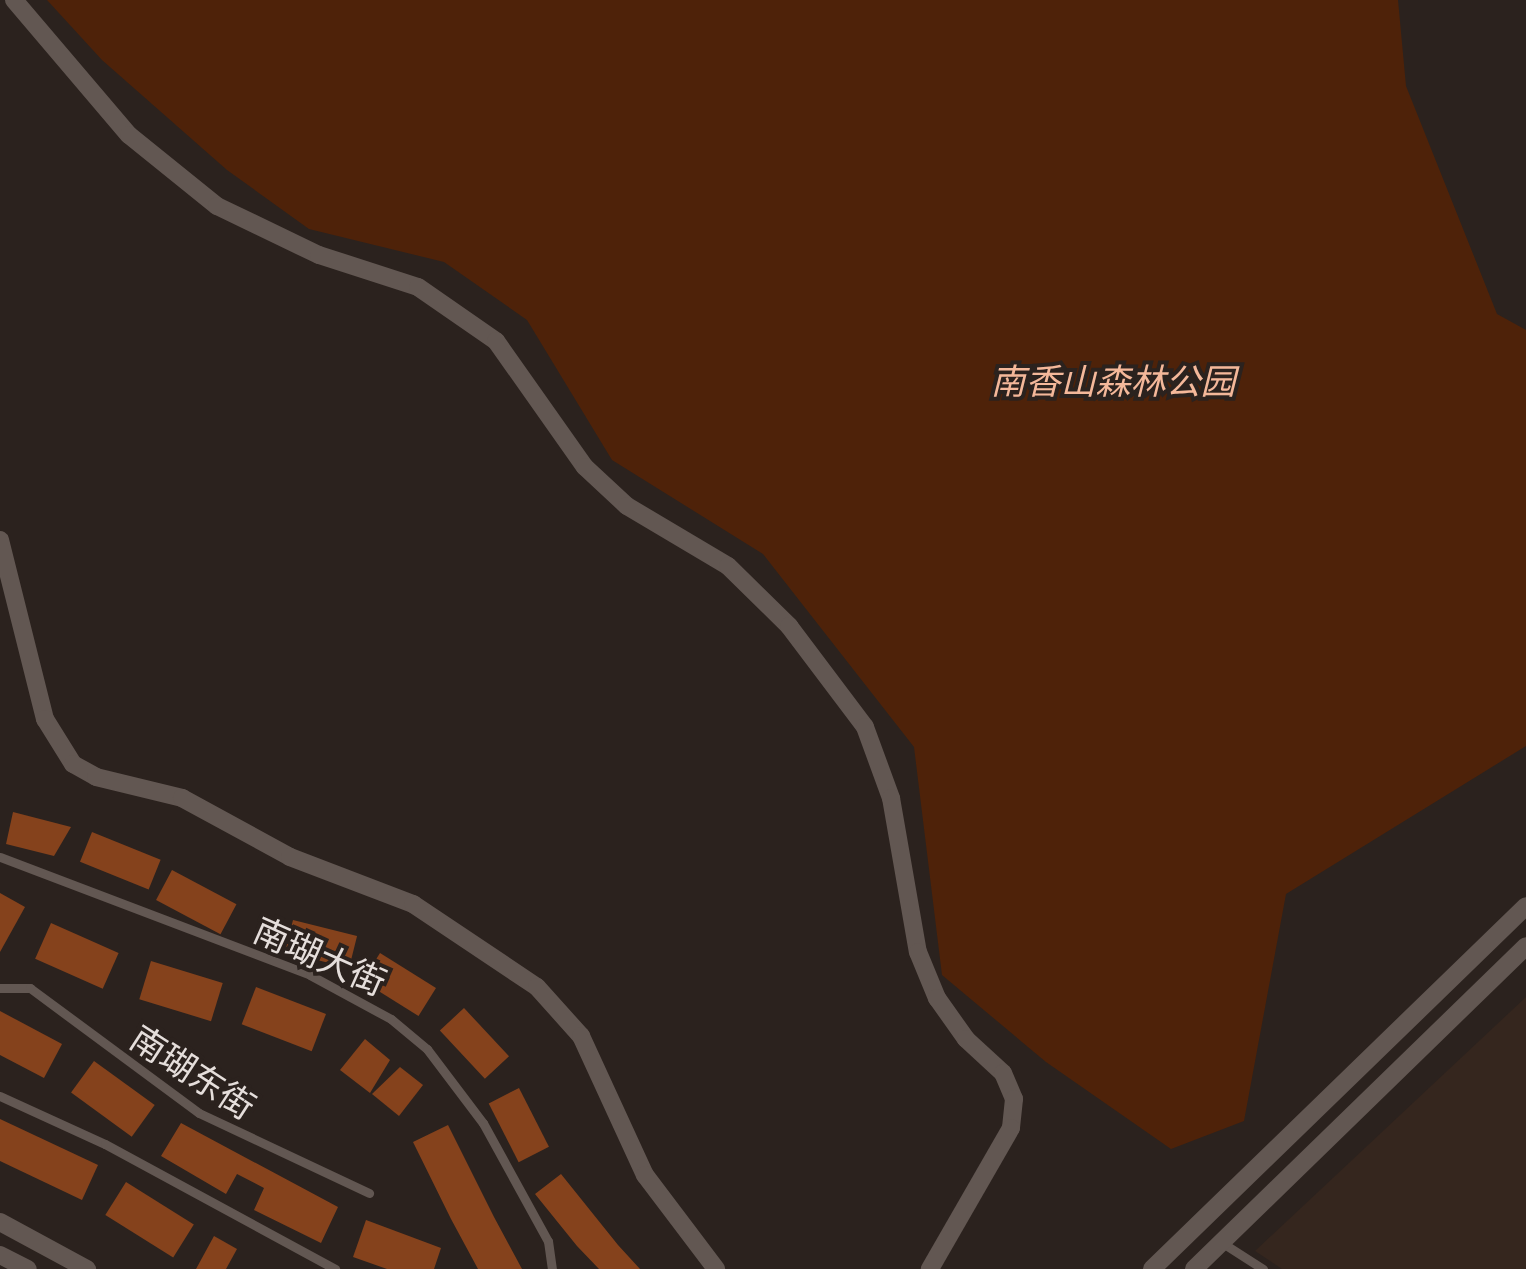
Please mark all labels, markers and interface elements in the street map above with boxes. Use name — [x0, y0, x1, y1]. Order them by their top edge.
park label: 南香山森林公园 — [991, 360, 1235, 402]
street label: 南瑚大街 — [248, 908, 392, 1004]
street label: 南瑚东街 — [123, 1016, 263, 1128]

